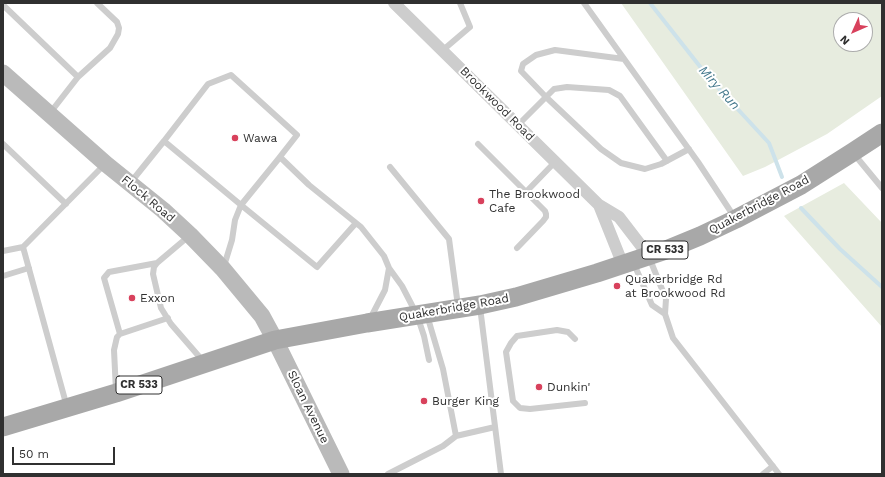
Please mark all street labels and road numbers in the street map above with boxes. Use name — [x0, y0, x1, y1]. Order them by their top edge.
street label: Brookwood Road — [457, 64, 537, 144]
street label: Quakerbridge Road — [706, 172, 812, 238]
street label: Flock Road — [118, 173, 178, 225]
road number: CR 533 — [642, 241, 688, 259]
street label: Quakerbridge Road — [398, 291, 510, 325]
street label: Sloan Avenue — [284, 368, 332, 446]
road number: CR 533 — [116, 376, 162, 394]

